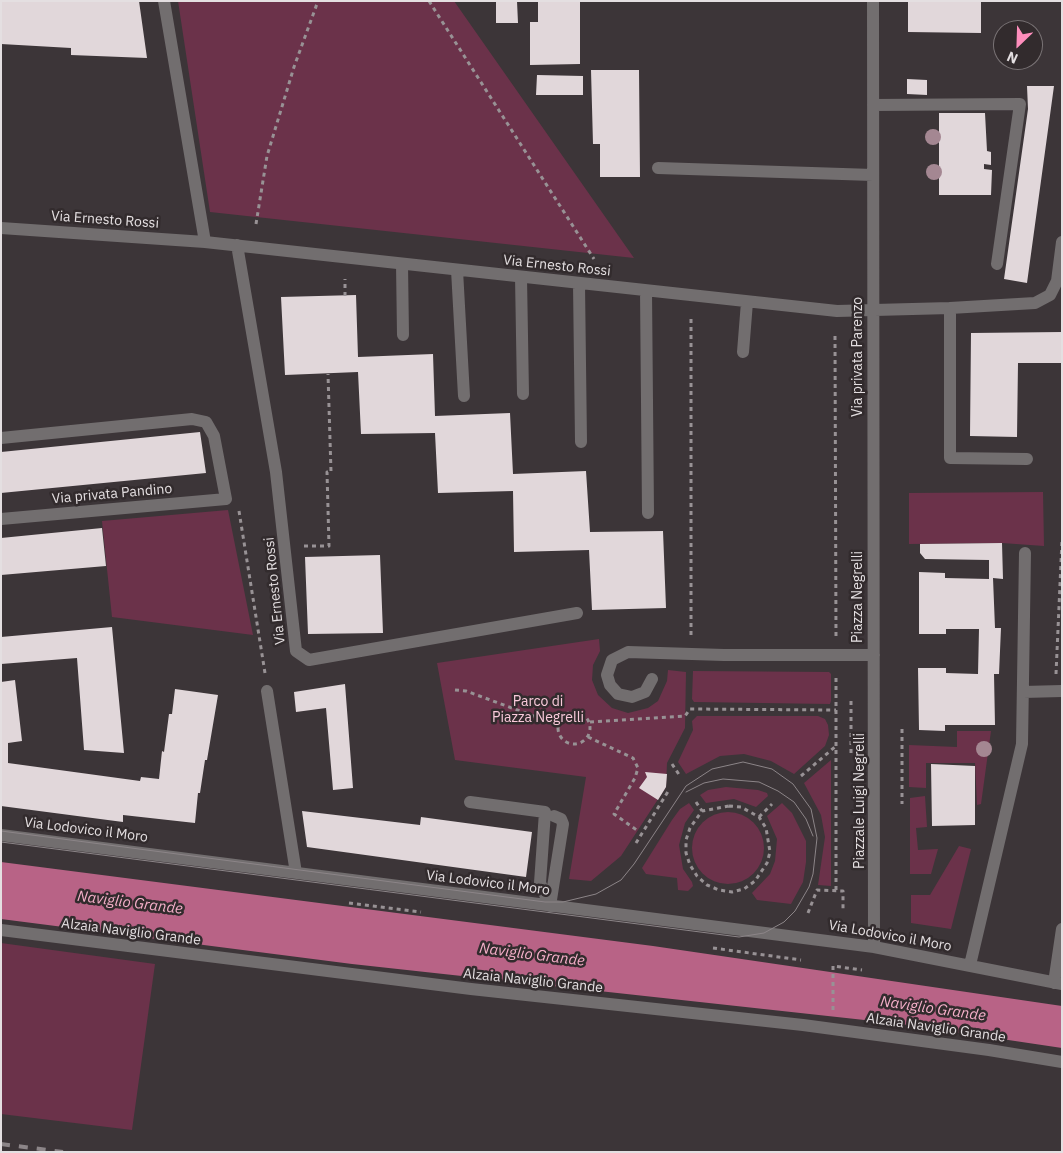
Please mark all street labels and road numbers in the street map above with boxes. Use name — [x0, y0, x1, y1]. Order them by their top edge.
street label: Via Ernesto Rossi — [50, 208, 160, 232]
street label: Via Ernesto Rossi — [502, 252, 612, 280]
street label: Via privata Parenzo — [850, 297, 866, 417]
street label: Via privata Pandino — [51, 480, 173, 508]
street label: Via Ernesto Rossi — [261, 536, 289, 646]
street label: Piazza Negrelli — [850, 551, 866, 643]
street label: Piazzale Luigi Negrelli — [852, 733, 868, 869]
street label: Via Lodovico il Moro — [23, 814, 149, 846]
street label: Via Lodovico il Moro — [425, 867, 551, 899]
street label: Alzaia Naviglio Grande — [60, 915, 202, 949]
street label: Via Lodovico il Moro — [827, 917, 953, 955]
street label: Alzaia Naviglio Grande — [462, 965, 604, 997]
street label: Alzaia Naviglio Grande — [865, 1010, 1007, 1046]

